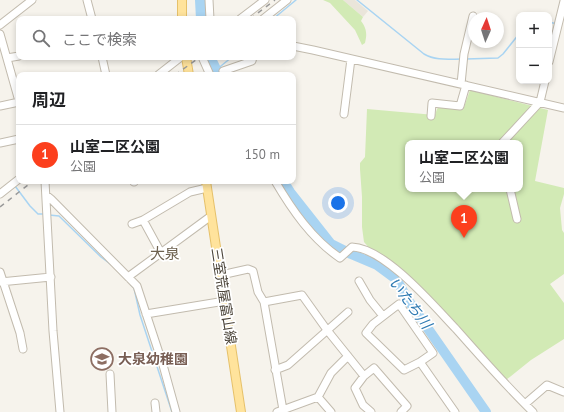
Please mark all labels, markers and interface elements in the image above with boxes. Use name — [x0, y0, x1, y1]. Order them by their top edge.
north arrow — [468, 12, 504, 48]
map controls — [516, 12, 552, 84]
button: + — [516, 12, 552, 48]
search box — [16, 16, 296, 60]
icon: search — [30, 27, 52, 49]
text: ここで検索 — [62, 30, 137, 49]
button: − — [516, 48, 552, 84]
text: 周辺 — [32, 89, 66, 111]
text: 山室二区公園 — [70, 137, 160, 156]
popup — [405, 140, 523, 192]
text: 1 — [41, 146, 49, 163]
text: 150 m — [245, 146, 280, 163]
text: 山室二区公園 — [419, 148, 509, 167]
text: 公園 — [70, 158, 96, 175]
text: 公園 — [419, 169, 445, 186]
your location — [328, 193, 348, 213]
pin: 1 — [451, 205, 477, 238]
district label: 大泉 — [150, 244, 180, 263]
street label: 三室荒屋富山線 — [207, 246, 241, 346]
water label: いたち川 — [385, 273, 437, 334]
school or university icon: 大泉幼稚園 — [89, 346, 115, 372]
place label: 大泉幼稚園 — [118, 350, 188, 368]

